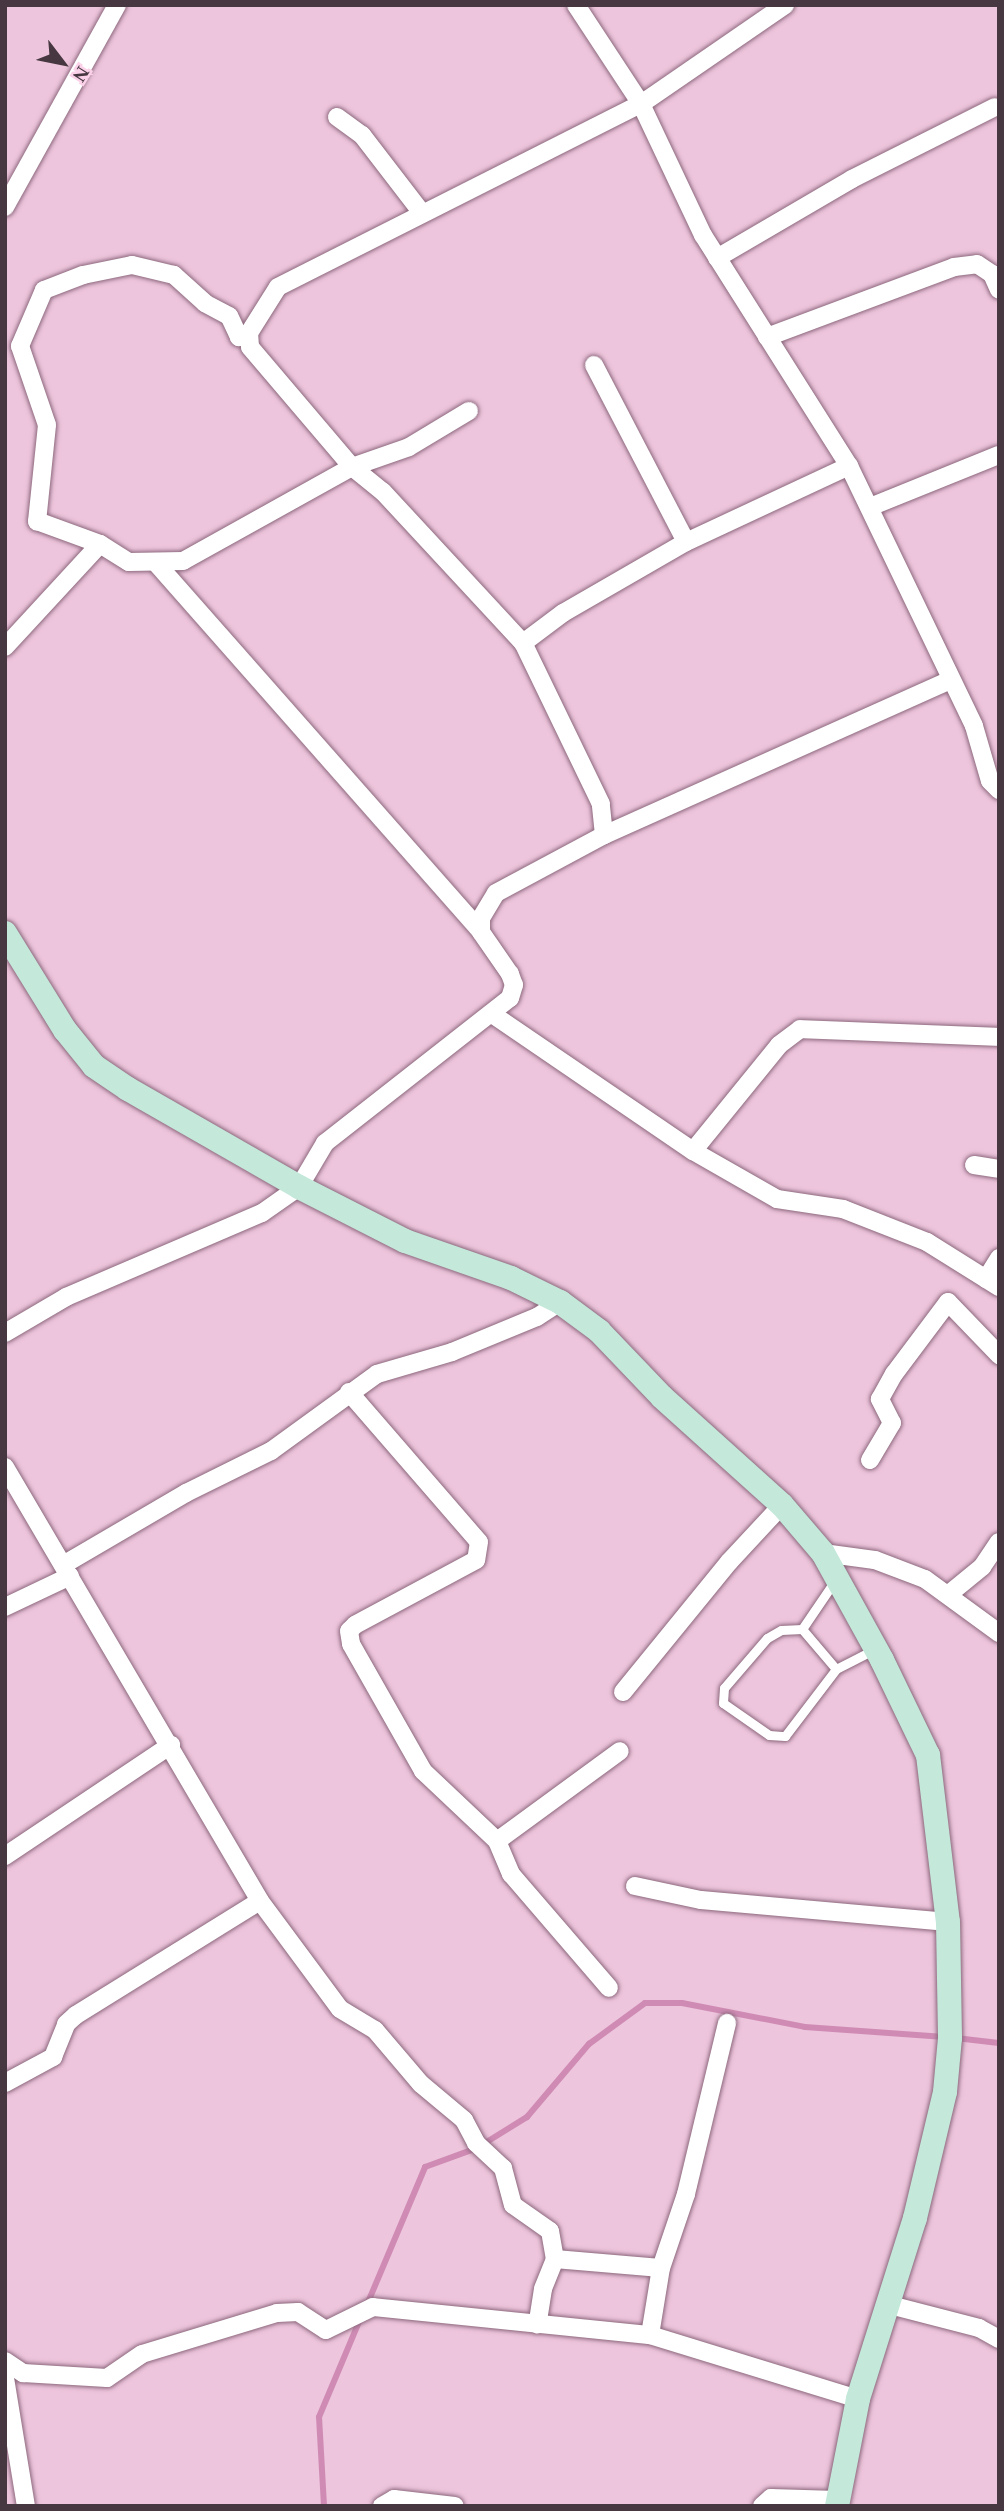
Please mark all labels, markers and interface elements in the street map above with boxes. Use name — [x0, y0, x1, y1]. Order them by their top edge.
north arrow — [28, 28, 98, 98]
text: N — [69, 63, 94, 86]

